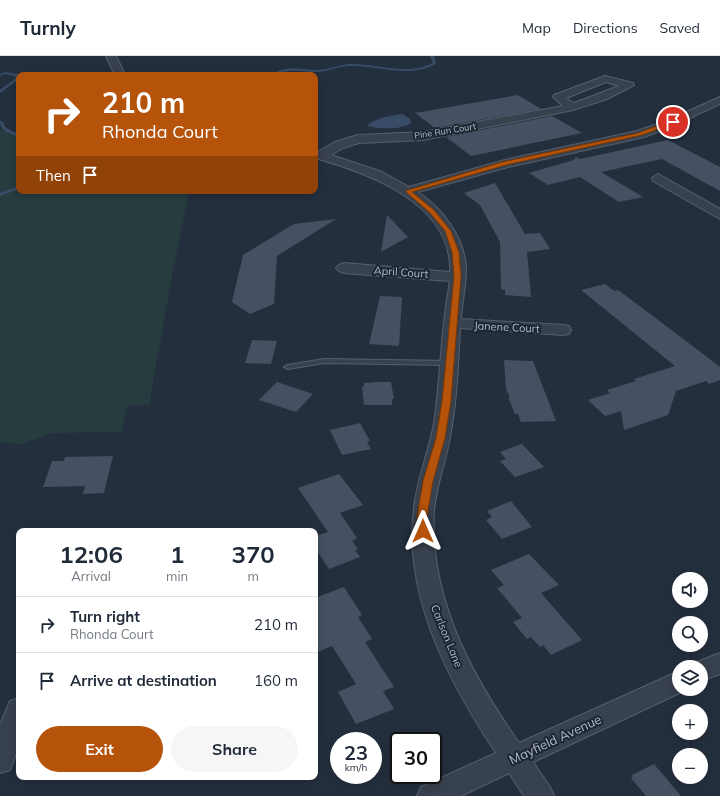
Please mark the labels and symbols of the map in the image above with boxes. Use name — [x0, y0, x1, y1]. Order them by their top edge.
pin — [656, 105, 690, 139]
street label: Pine Run Court — [413, 120, 477, 141]
street label: April Court — [373, 263, 429, 281]
street label: Janene Court — [474, 318, 540, 336]
position arrow — [402, 510, 444, 552]
street label: Carlson Lane — [428, 602, 466, 670]
street label: Mayfield Avenue — [506, 711, 604, 767]
speed limit sign: 30 — [390, 732, 442, 784]

